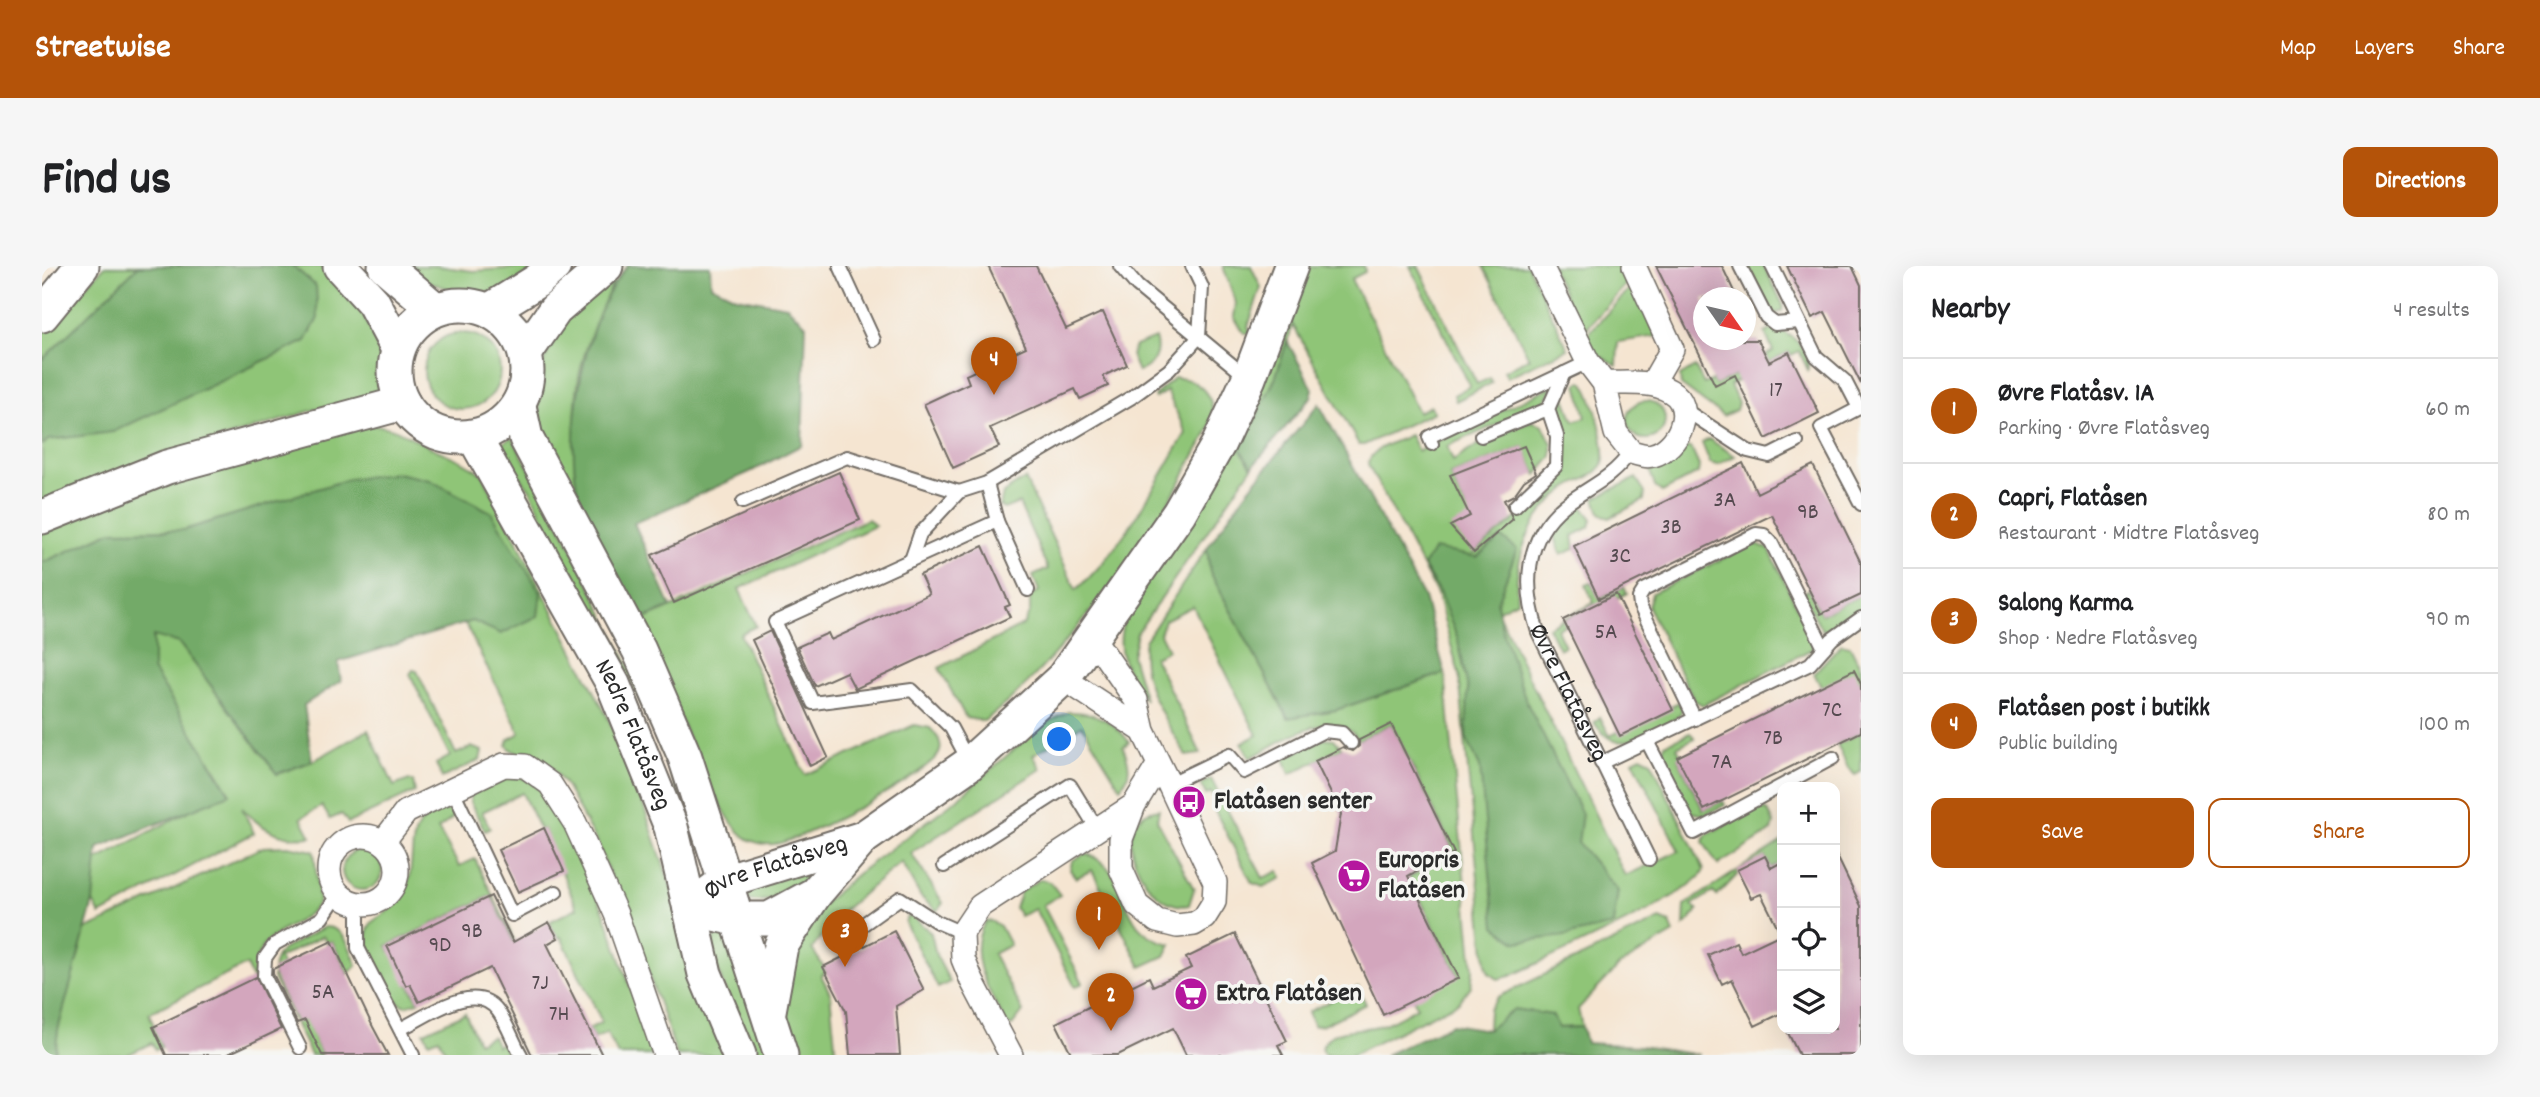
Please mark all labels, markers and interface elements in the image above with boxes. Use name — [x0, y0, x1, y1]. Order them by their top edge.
text: Streetwise — [35, 26, 171, 73]
text: Map — [2280, 32, 2316, 66]
text: Layers — [2354, 32, 2415, 66]
text: Share — [2453, 32, 2505, 66]
text: Find us — [42, 147, 171, 217]
button: Directions — [2343, 147, 2498, 217]
north arrow — [1693, 287, 1756, 350]
text: Nearby — [1931, 290, 2009, 333]
text: 4 results — [2393, 295, 2470, 328]
pin: 4 — [971, 337, 1017, 395]
house number: 17 — [1769, 375, 1783, 408]
text: Øvre Flatåsv. 1A — [1998, 376, 2155, 413]
text: 1 — [1951, 394, 1957, 427]
text: 60 m — [2425, 394, 2470, 427]
text: Parking · Øvre Flatåsveg — [1998, 413, 2210, 446]
text: Capri, Flatåsen — [1998, 481, 2147, 518]
house number: 3A — [1714, 485, 1736, 518]
house number: 9B — [1797, 497, 1819, 530]
text: 2 — [1949, 499, 1959, 532]
text: 80 m — [2427, 499, 2470, 532]
house number: 3B — [1660, 512, 1682, 545]
text: Restaurant · Midtre Flatåsveg — [1998, 518, 2259, 551]
house number: 3C — [1609, 541, 1631, 574]
text: Salong Karma — [1998, 586, 2133, 623]
text: 3 — [1949, 604, 1959, 637]
text: 90 m — [2426, 604, 2470, 637]
house number: 5A — [1594, 617, 1618, 650]
street label: Øvre Flatåsveg — [1518, 618, 1617, 768]
text: Shop · Nedre Flatåsveg — [1998, 623, 2197, 656]
street label: Nedre Flatåsveg — [584, 652, 681, 816]
text: Flatåsen post i butikk — [1998, 691, 2210, 728]
house number: 7C — [1822, 695, 1842, 728]
text: 4 — [1949, 709, 1959, 742]
text: 100 m — [2419, 709, 2470, 742]
your location — [1042, 722, 1076, 756]
house number: 7B — [1763, 723, 1783, 756]
text: Public building — [1998, 728, 2118, 761]
house number: 7A — [1711, 747, 1733, 780]
map controls — [1777, 782, 1840, 1034]
button: + — [1777, 782, 1840, 845]
bus stop icon: Flatåsen senter — [1170, 783, 1208, 821]
place label: Flatåsen senter — [1214, 784, 1372, 821]
button: Save — [1931, 798, 2194, 868]
button: Share — [2208, 798, 2470, 868]
street label: Øvre Flatåsveg — [696, 825, 852, 909]
place label: Europris Flatåsen — [1378, 843, 1465, 910]
button: − — [1777, 845, 1840, 908]
supermarket icon: Europris Flatåsen — [1335, 857, 1373, 895]
pin: 1 — [1076, 892, 1122, 950]
button: locate — [1777, 908, 1840, 971]
pin: 3 — [822, 909, 868, 967]
house number: 9B — [461, 916, 483, 949]
house number: 9D — [429, 930, 451, 963]
house number: 7J — [531, 968, 549, 1001]
button: layers — [1777, 971, 1840, 1034]
pin: 2 — [1088, 973, 1134, 1031]
supermarket icon: Extra Flatåsen — [1172, 975, 1210, 1013]
place label: Extra Flatåsen — [1216, 976, 1362, 1013]
house number: 5A — [311, 977, 335, 1010]
house number: 7H — [549, 999, 569, 1032]

